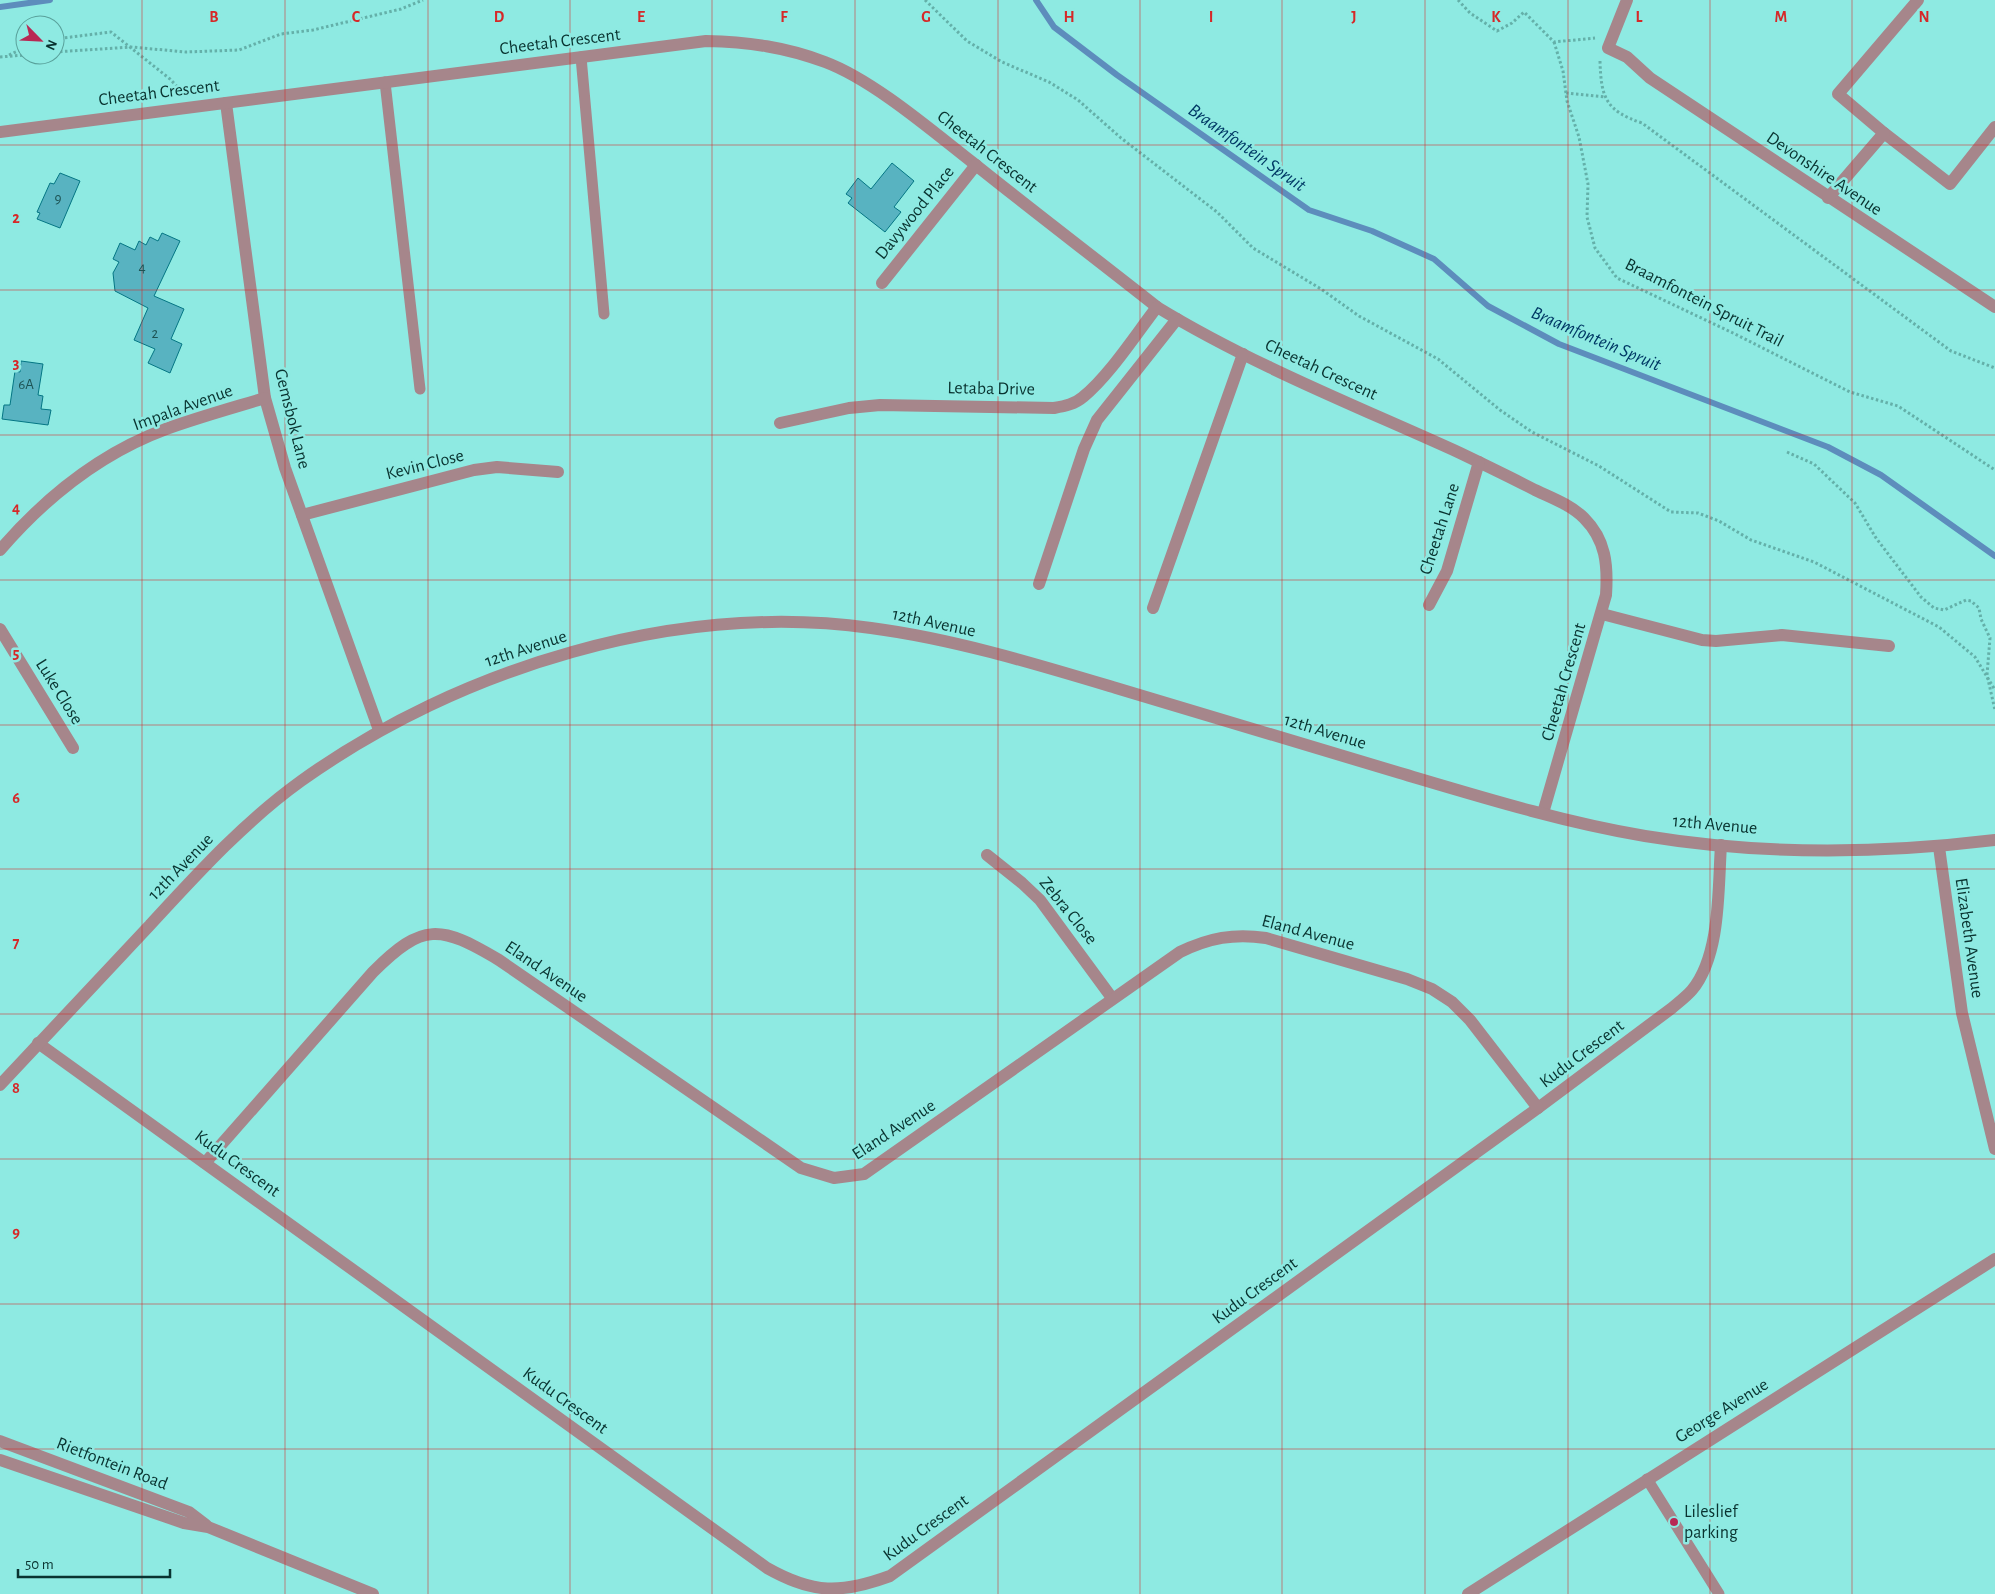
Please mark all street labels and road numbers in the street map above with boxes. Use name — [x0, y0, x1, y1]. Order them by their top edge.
street label: Cheetah Crescent — [498, 26, 622, 58]
street label: Cheetah Crescent — [97, 77, 221, 109]
street label: Cheetah Crescent — [934, 107, 1041, 197]
street label: Devonshire Avenue — [1763, 129, 1885, 219]
street label: Davywood Place — [872, 163, 958, 263]
street label: Braamfontein Spruit Trail — [1622, 255, 1786, 351]
street label: Cheetah Crescent — [1262, 336, 1380, 404]
street label: Gemsbok Lane — [271, 367, 313, 471]
street label: Letaba Drive — [947, 379, 1035, 399]
street label: Impala Avenue — [131, 382, 235, 434]
street label: Kevin Close — [384, 447, 466, 483]
street label: Cheetah Lane — [1417, 481, 1463, 577]
street label: 12th Avenue — [891, 605, 977, 641]
street label: Cheetah Crescent — [1539, 621, 1589, 743]
street label: 12th Avenue — [483, 627, 569, 671]
street label: Luke Close — [32, 656, 86, 728]
street label: 12th Avenue — [1282, 711, 1368, 753]
street label: 12th Avenue — [1672, 812, 1758, 838]
street label: 12th Avenue — [145, 830, 217, 904]
street label: Zebra Close — [1036, 874, 1100, 948]
street label: Elizabeth Avenue — [1952, 877, 1986, 999]
street label: Eland Avenue — [1260, 912, 1356, 954]
street label: Eland Avenue — [501, 938, 591, 1006]
street label: Kudu Crescent — [1537, 1017, 1628, 1091]
street label: Eland Avenue — [849, 1097, 939, 1163]
street label: Kudu Crescent — [191, 1127, 283, 1201]
street label: Kudu Crescent — [1209, 1254, 1301, 1328]
street label: Kudu Crescent — [519, 1364, 611, 1438]
street label: George Avenue — [1672, 1375, 1772, 1447]
street label: Rietfontein Road — [54, 1435, 170, 1493]
street label: Kudu Crescent — [880, 1491, 972, 1565]

